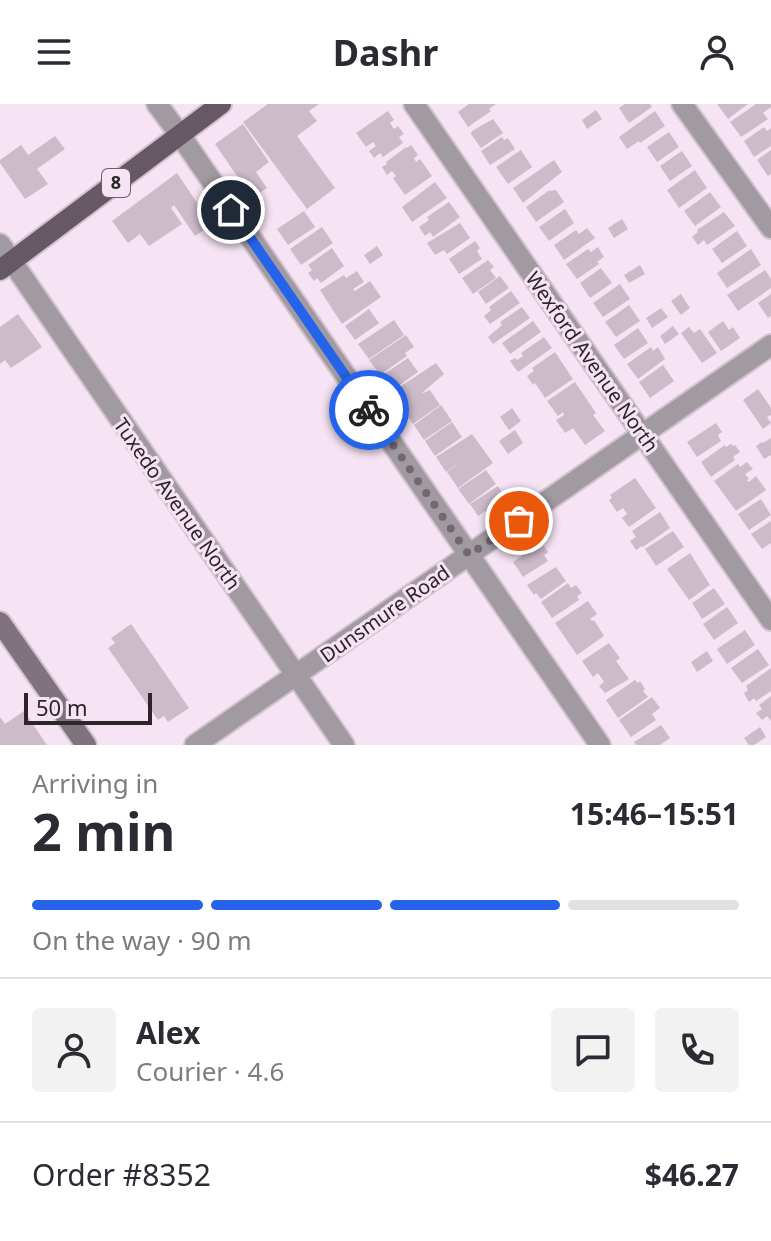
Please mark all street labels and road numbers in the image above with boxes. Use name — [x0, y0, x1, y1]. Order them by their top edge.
road number: 8 — [102, 169, 130, 197]
street label: Wexford Avenue North — [520, 266, 665, 457]
street label: Tuxedo Avenue North — [108, 412, 247, 595]
street label: Dunsmure Road — [315, 559, 455, 668]

